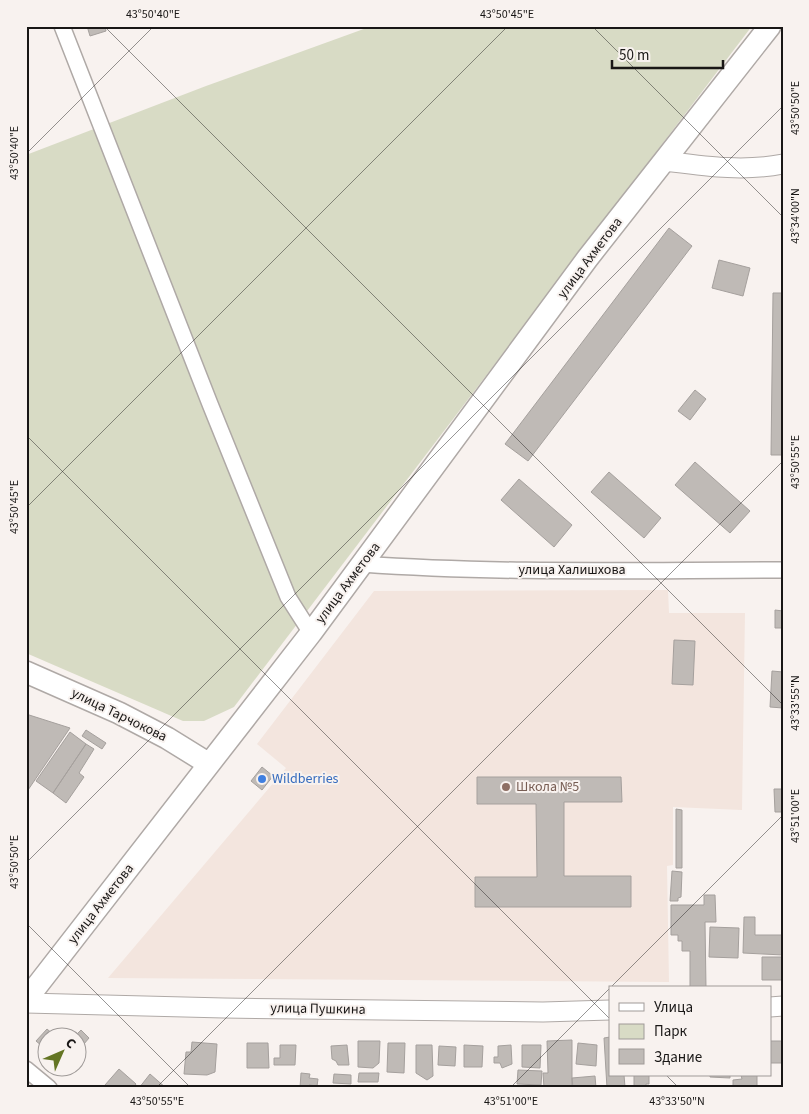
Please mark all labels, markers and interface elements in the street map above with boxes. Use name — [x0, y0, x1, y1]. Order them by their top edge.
text: 43°50'40"E — [126, 6, 180, 23]
text: 43°50'45"E — [480, 6, 534, 23]
scale bar — [612, 38, 723, 70]
text: 50 m — [619, 45, 649, 66]
text: 43°50'50"E — [787, 81, 804, 135]
text: 43°50'40"E — [6, 126, 23, 180]
text: 43°34'00"N — [787, 188, 804, 244]
street label: улица Ахметова — [553, 213, 627, 303]
text: 43°50'55"E — [787, 435, 804, 489]
text: 43°50'45"E — [6, 480, 23, 534]
street label: улица Ахметова — [311, 538, 385, 628]
street label: улица Халишхова — [518, 560, 626, 580]
text: 43°33'55"N — [787, 675, 804, 731]
street label: улица Тарчокова — [68, 683, 170, 747]
place label: Wildberries — [272, 769, 339, 789]
marker: Wildberries — [256, 773, 268, 785]
place label: Школа №5 — [516, 777, 579, 797]
marker: Школа №5 — [500, 781, 512, 793]
text: 43°51'00"E — [787, 789, 804, 843]
text: 43°50'50"E — [6, 835, 23, 889]
street label: улица Ахметова — [63, 860, 139, 948]
legend — [609, 986, 772, 1076]
text: Улица — [654, 997, 693, 1018]
street label: улица Пушкина — [270, 998, 366, 1020]
text: Парк — [654, 1021, 688, 1042]
north arrow — [38, 1026, 88, 1076]
text: С — [61, 1034, 80, 1053]
text: Здание — [654, 1047, 702, 1068]
text: 43°50'55"E — [130, 1093, 184, 1110]
text: 43°51'00"E — [484, 1093, 538, 1110]
text: 43°33'50"N — [649, 1093, 705, 1110]

